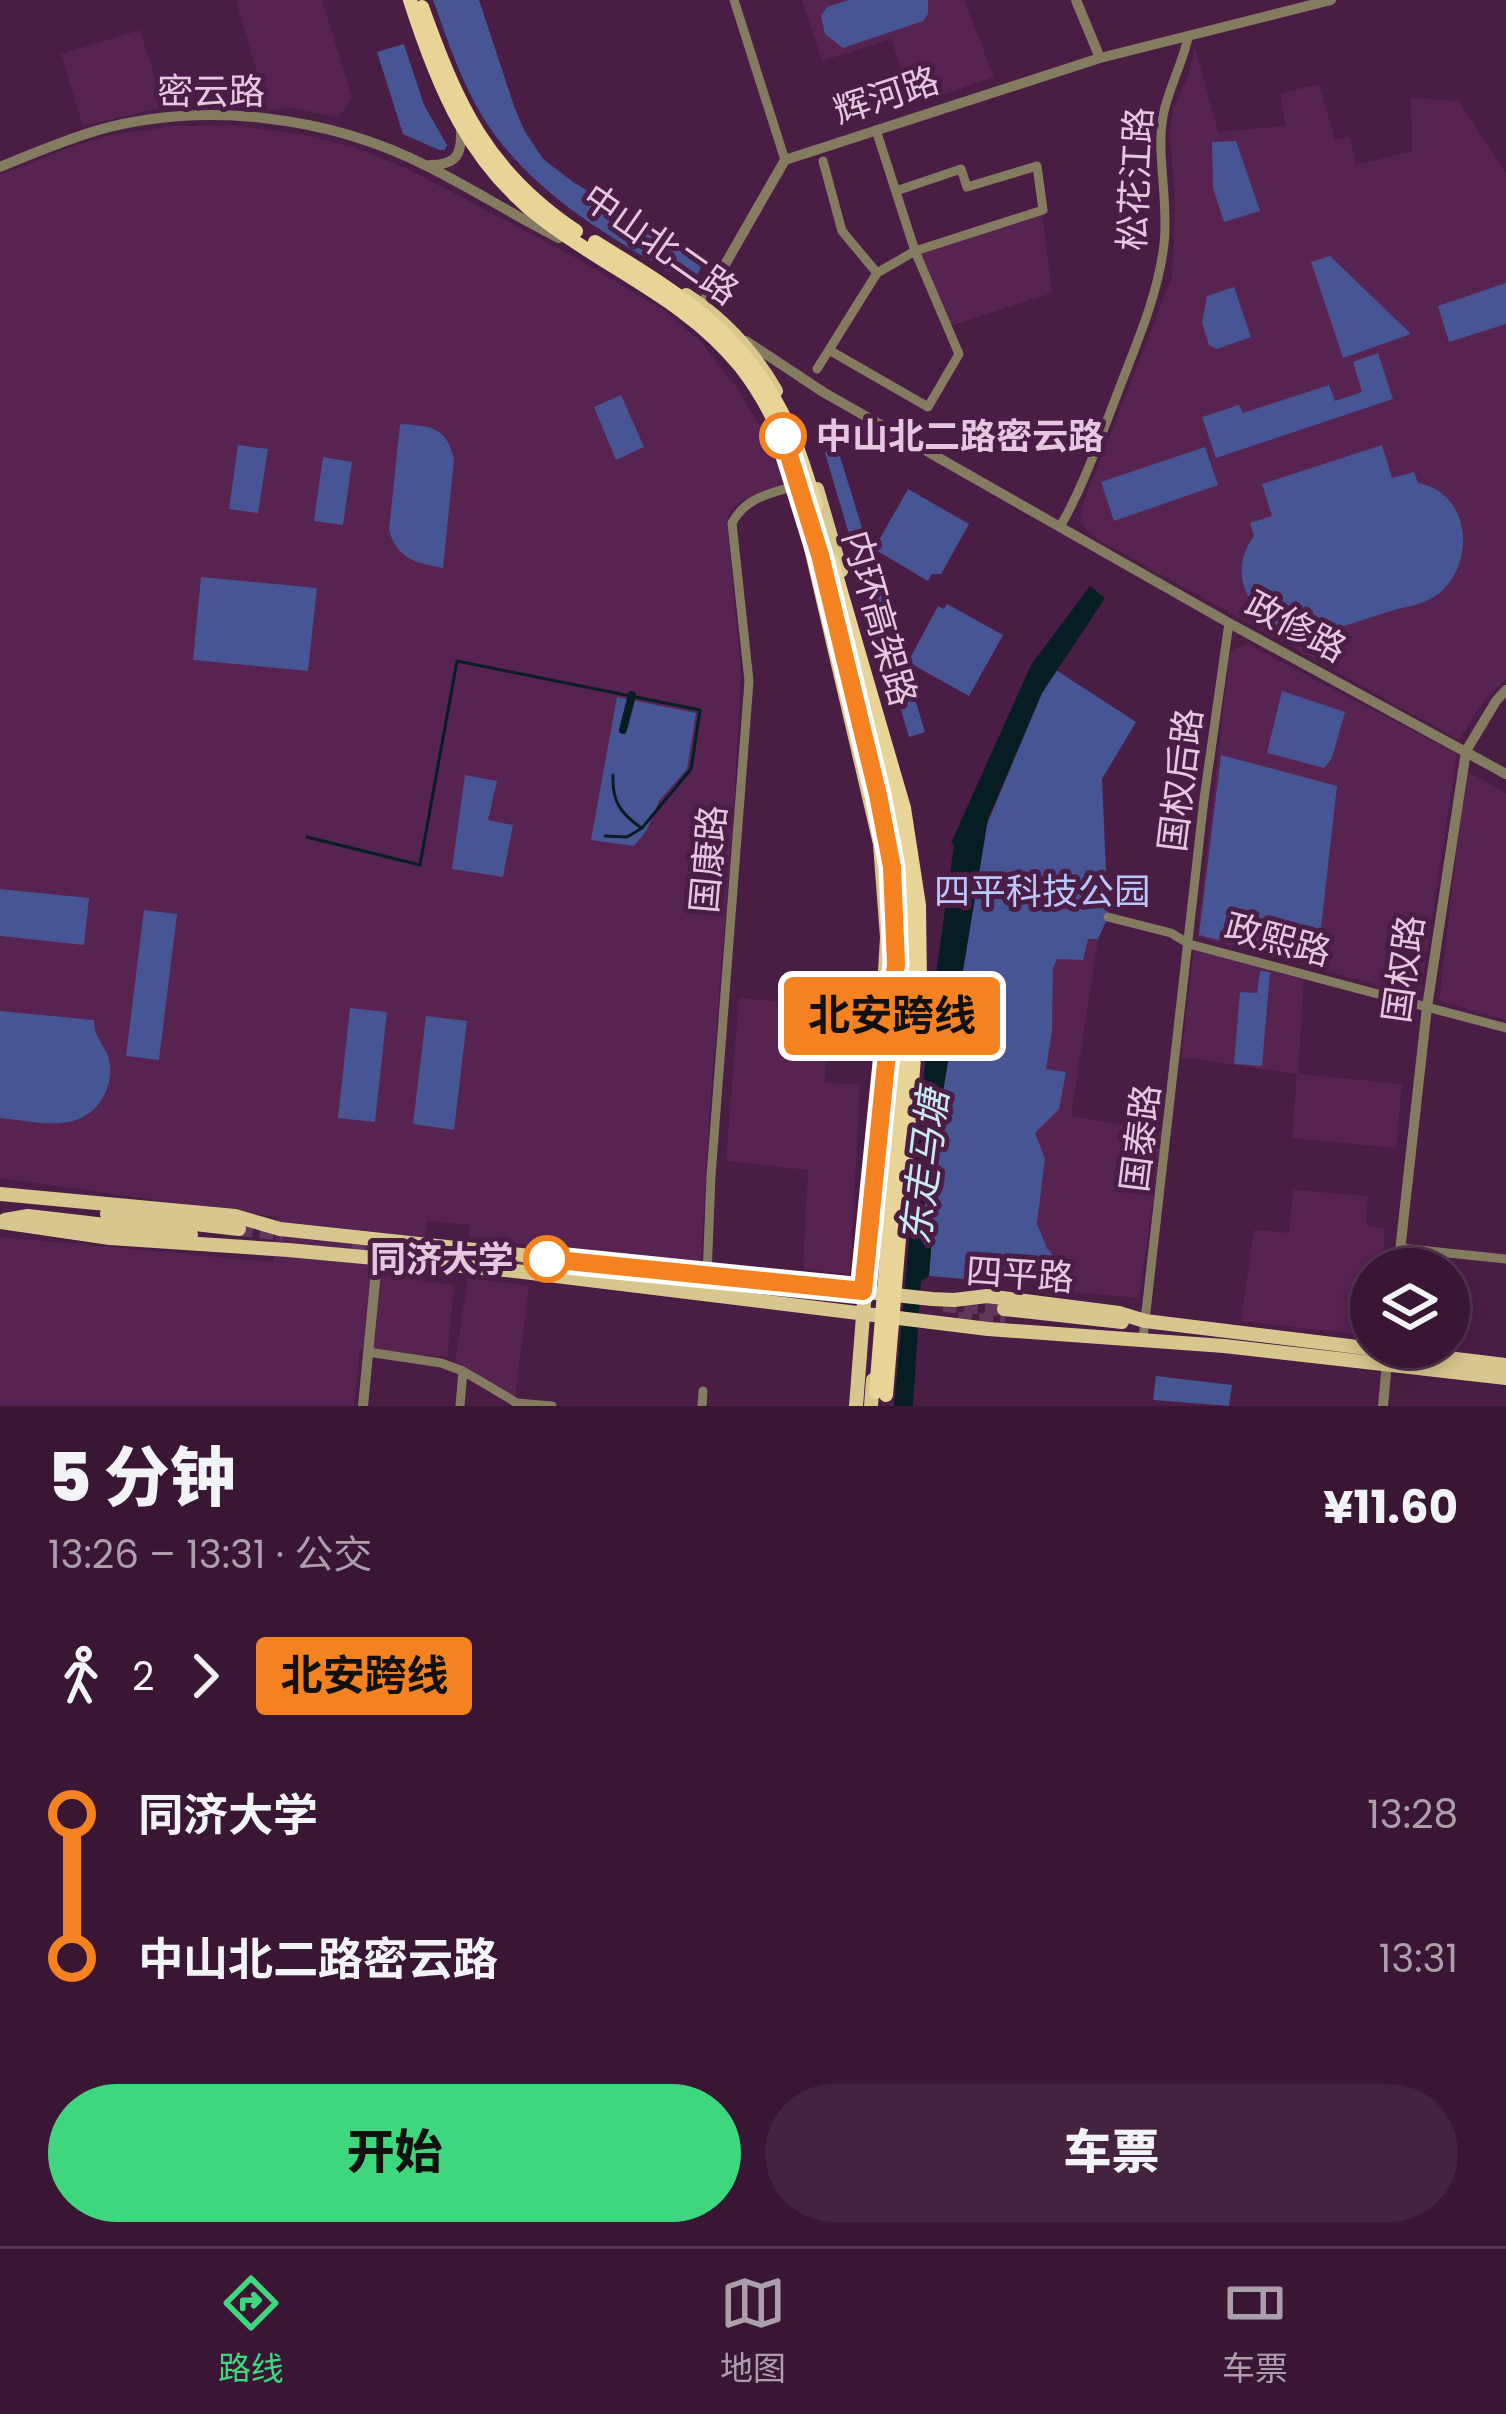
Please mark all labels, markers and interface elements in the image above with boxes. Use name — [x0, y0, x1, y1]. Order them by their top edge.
street label: 辉河路 — [827, 55, 945, 136]
street label: 密云路 — [157, 66, 265, 117]
street label: 松花江路 — [1106, 106, 1165, 252]
street label: 中山北二路 — [572, 172, 749, 317]
place label: 中山北二路密云路 — [816, 411, 1104, 462]
marker: 中山北二路密云路 — [761, 414, 805, 458]
street label: 内环高架路 — [830, 525, 929, 712]
street label: 政修路 — [1236, 579, 1355, 674]
street label: 国权后路 — [1146, 705, 1215, 855]
street label: 国康路 — [678, 803, 739, 915]
park label: 四平科技公园 — [934, 866, 1150, 917]
street label: 政熙路 — [1219, 901, 1337, 978]
street label: 国权路 — [1371, 912, 1436, 1026]
line badge: 北安跨线 — [808, 977, 976, 1055]
text: 北安跨线 — [808, 986, 976, 1045]
water label: 东走马塘 — [888, 1080, 962, 1248]
street label: 国泰路 — [1109, 1081, 1172, 1195]
place label: 同济大学 — [370, 1234, 514, 1285]
marker: 同济大学 — [525, 1237, 569, 1281]
street label: 四平路 — [964, 1245, 1076, 1304]
map controls — [1350, 1248, 1470, 1368]
button: layers — [1350, 1248, 1470, 1368]
text: 5 分钟 — [48, 1432, 236, 1524]
text: ¥11.60 — [1323, 1476, 1458, 1539]
text: 13:26 – 13:31 · 公交 — [48, 1527, 372, 1582]
icon: walk — [48, 1643, 114, 1709]
icon: forward — [172, 1643, 238, 1709]
text: 北安跨线 — [280, 1646, 448, 1705]
text: 2 — [132, 1649, 154, 1704]
text: 同济大学 — [138, 1784, 318, 1847]
text: 13:28 — [1367, 1787, 1458, 1842]
text: 中山北二路密云路 — [138, 1928, 498, 1991]
text: 13:31 — [1379, 1931, 1458, 1986]
button: 开始 — [48, 2084, 741, 2222]
button: 车票 — [765, 2084, 1458, 2222]
tab: 路线 — [218, 2270, 284, 2394]
tab: 地图 — [720, 2270, 786, 2394]
tab: 车票 — [1222, 2270, 1288, 2394]

